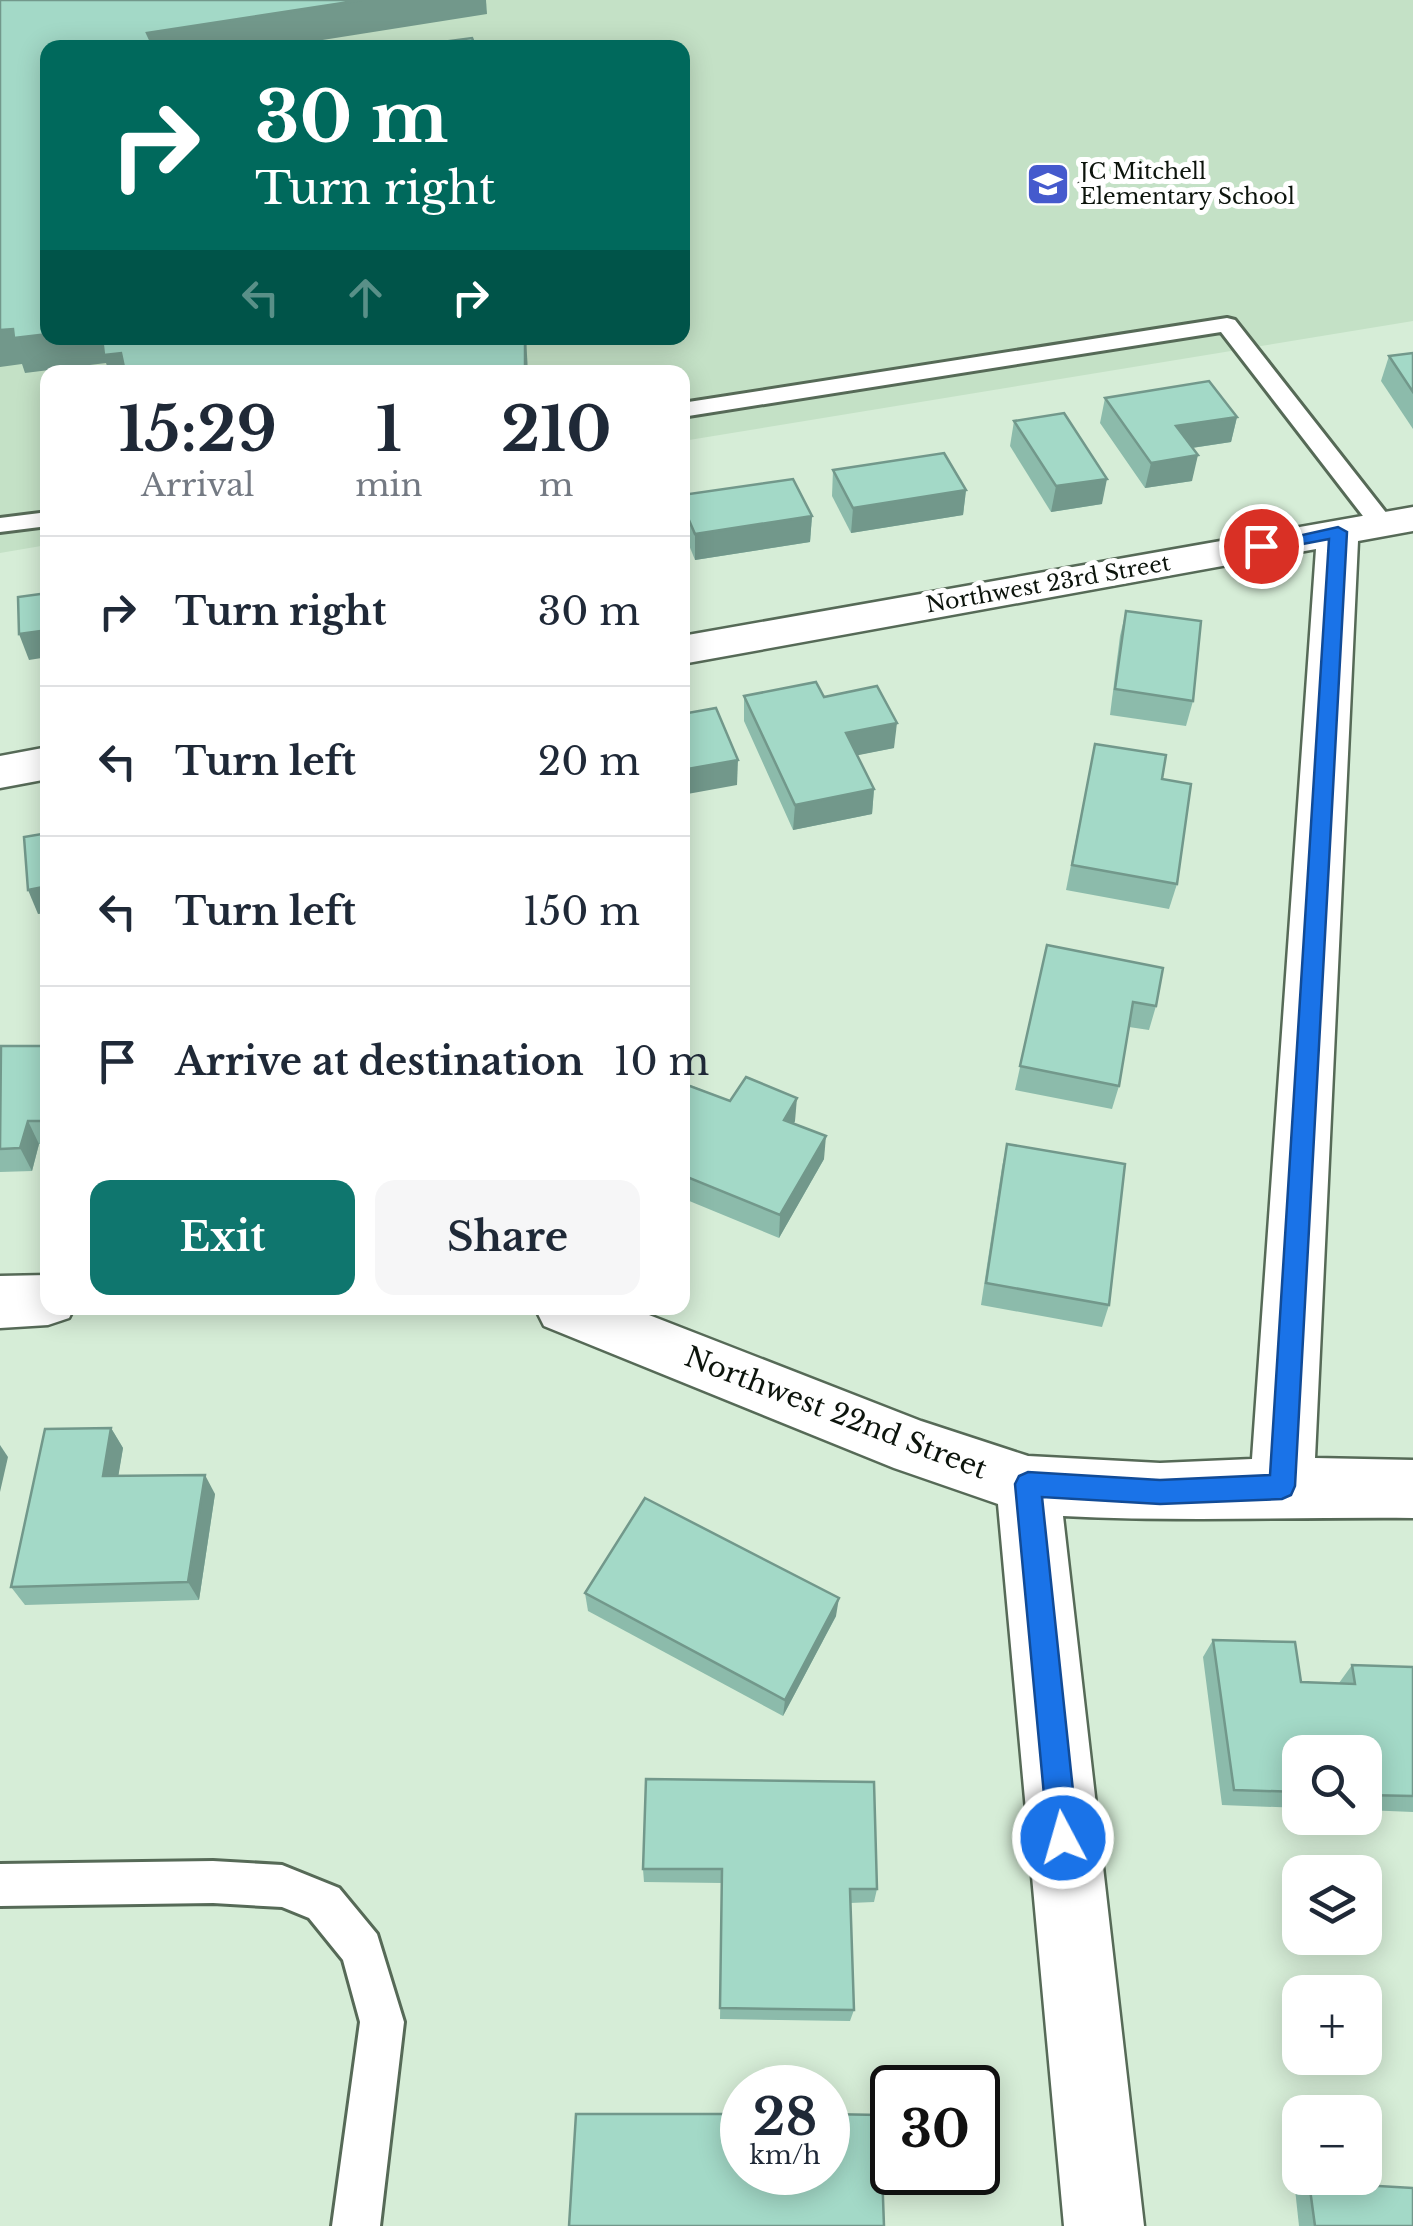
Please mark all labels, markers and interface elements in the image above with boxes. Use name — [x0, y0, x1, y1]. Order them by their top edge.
text: 30 m — [255, 74, 448, 161]
icon: right — [90, 80, 220, 210]
place label: JC Mitchell Elementary School — [1077, 158, 1295, 210]
text: Turn right — [255, 160, 496, 216]
school or university icon: JC Mitchell Elementary School — [1025, 161, 1071, 207]
icon: left — [233, 270, 288, 325]
icon: ahead — [338, 270, 393, 325]
icon: right — [443, 270, 498, 325]
text: 15:29 — [118, 393, 277, 467]
text: 1 — [376, 393, 402, 467]
text: 210 — [501, 393, 612, 467]
text: Arrival — [141, 465, 254, 505]
text: min — [355, 465, 423, 505]
text: m — [539, 465, 573, 505]
pin — [1219, 504, 1304, 589]
icon: arrive — [1234, 519, 1289, 574]
street label: Northwest 23rd Street — [924, 549, 1173, 619]
icon: right — [90, 584, 145, 639]
text: Turn right — [175, 588, 386, 635]
text: 30 m — [538, 588, 640, 635]
icon: left — [90, 734, 145, 789]
text: Turn left — [175, 738, 356, 785]
text: 20 m — [538, 738, 640, 785]
icon: left — [90, 884, 145, 939]
text: Turn left — [175, 888, 356, 935]
text: 150 m — [523, 888, 640, 935]
icon: arrive — [90, 1034, 145, 1089]
text: Arrive at destination — [175, 1038, 584, 1085]
text: 10 m — [614, 1038, 709, 1085]
button: Exit — [90, 1180, 355, 1295]
button: Share — [375, 1180, 640, 1295]
street label: Northwest 22nd Street — [680, 1339, 993, 1487]
map controls — [1282, 1735, 1382, 2195]
button: search — [1282, 1735, 1382, 1835]
position arrow — [1011, 1786, 1115, 1890]
button: layers — [1282, 1855, 1382, 1955]
button: + — [1282, 1975, 1382, 2075]
speed limit sign: 30 — [870, 2065, 1000, 2195]
text: 28 — [753, 2086, 817, 2149]
button: − — [1282, 2095, 1382, 2195]
text: km/h — [750, 2140, 820, 2171]

